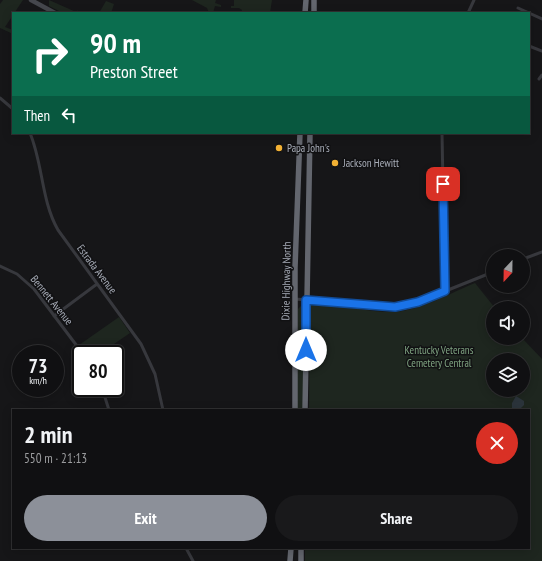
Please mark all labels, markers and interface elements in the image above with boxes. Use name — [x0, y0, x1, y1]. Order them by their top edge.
text: 90 m — [90, 24, 141, 61]
icon: right — [24, 28, 76, 80]
text: Preston Street — [90, 60, 178, 83]
icon: left — [58, 104, 80, 126]
text: Then — [24, 106, 50, 125]
place label: Papa John's — [287, 141, 330, 155]
marker: Papa John's — [274, 143, 284, 153]
place label: Jackson Hewitt — [342, 156, 399, 170]
marker: Jackson Hewitt — [330, 158, 340, 168]
pin — [426, 167, 460, 201]
icon: arrive — [432, 173, 454, 195]
street label: Dixie Highway North — [278, 241, 294, 320]
street label: Estrada Avenue — [74, 242, 120, 297]
north arrow — [486, 249, 530, 293]
map controls — [486, 249, 530, 397]
street label: Bennett Avenue — [28, 272, 77, 328]
button: sound — [486, 301, 530, 345]
position arrow — [285, 329, 327, 371]
park label: Kentucky Veterans Cemetery Central — [405, 343, 474, 370]
speed limit sign: 80 — [72, 345, 124, 397]
text: 73 — [28, 353, 48, 379]
button: layers — [486, 353, 530, 397]
text: km/h — [29, 374, 47, 387]
text: 2 min — [24, 419, 72, 450]
button: close — [476, 422, 518, 464]
text: 550 m · 21:13 — [24, 450, 87, 467]
button: Exit — [24, 495, 267, 541]
button: Share — [275, 495, 518, 541]

